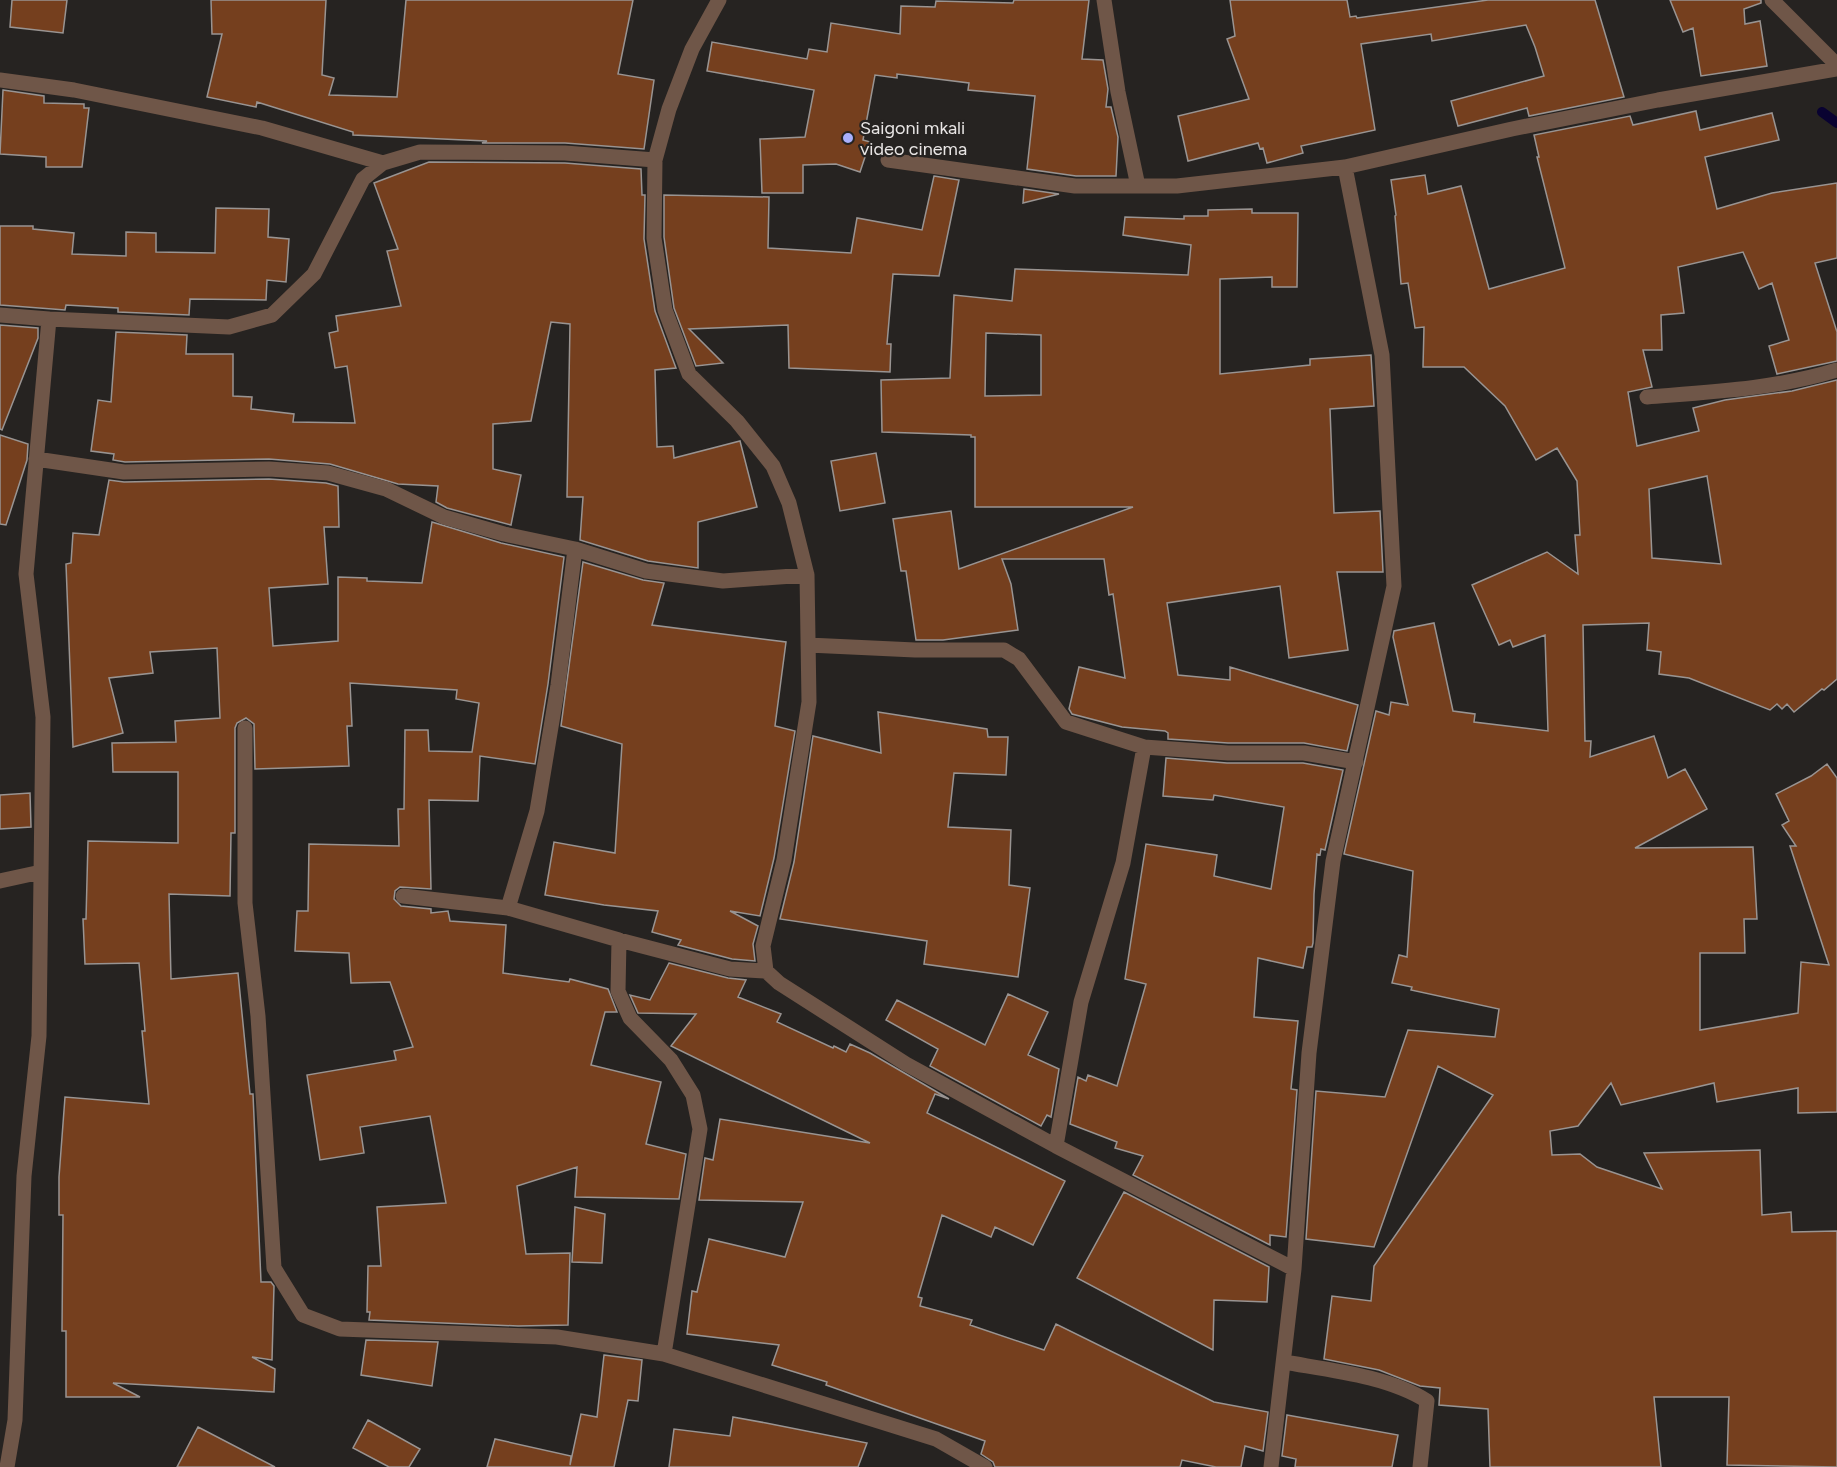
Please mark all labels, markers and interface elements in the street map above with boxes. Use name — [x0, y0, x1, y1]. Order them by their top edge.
place label: Saigoni mkali video cinema — [860, 117, 967, 160]
marker: Saigoni mkali video cinema — [841, 131, 855, 145]

